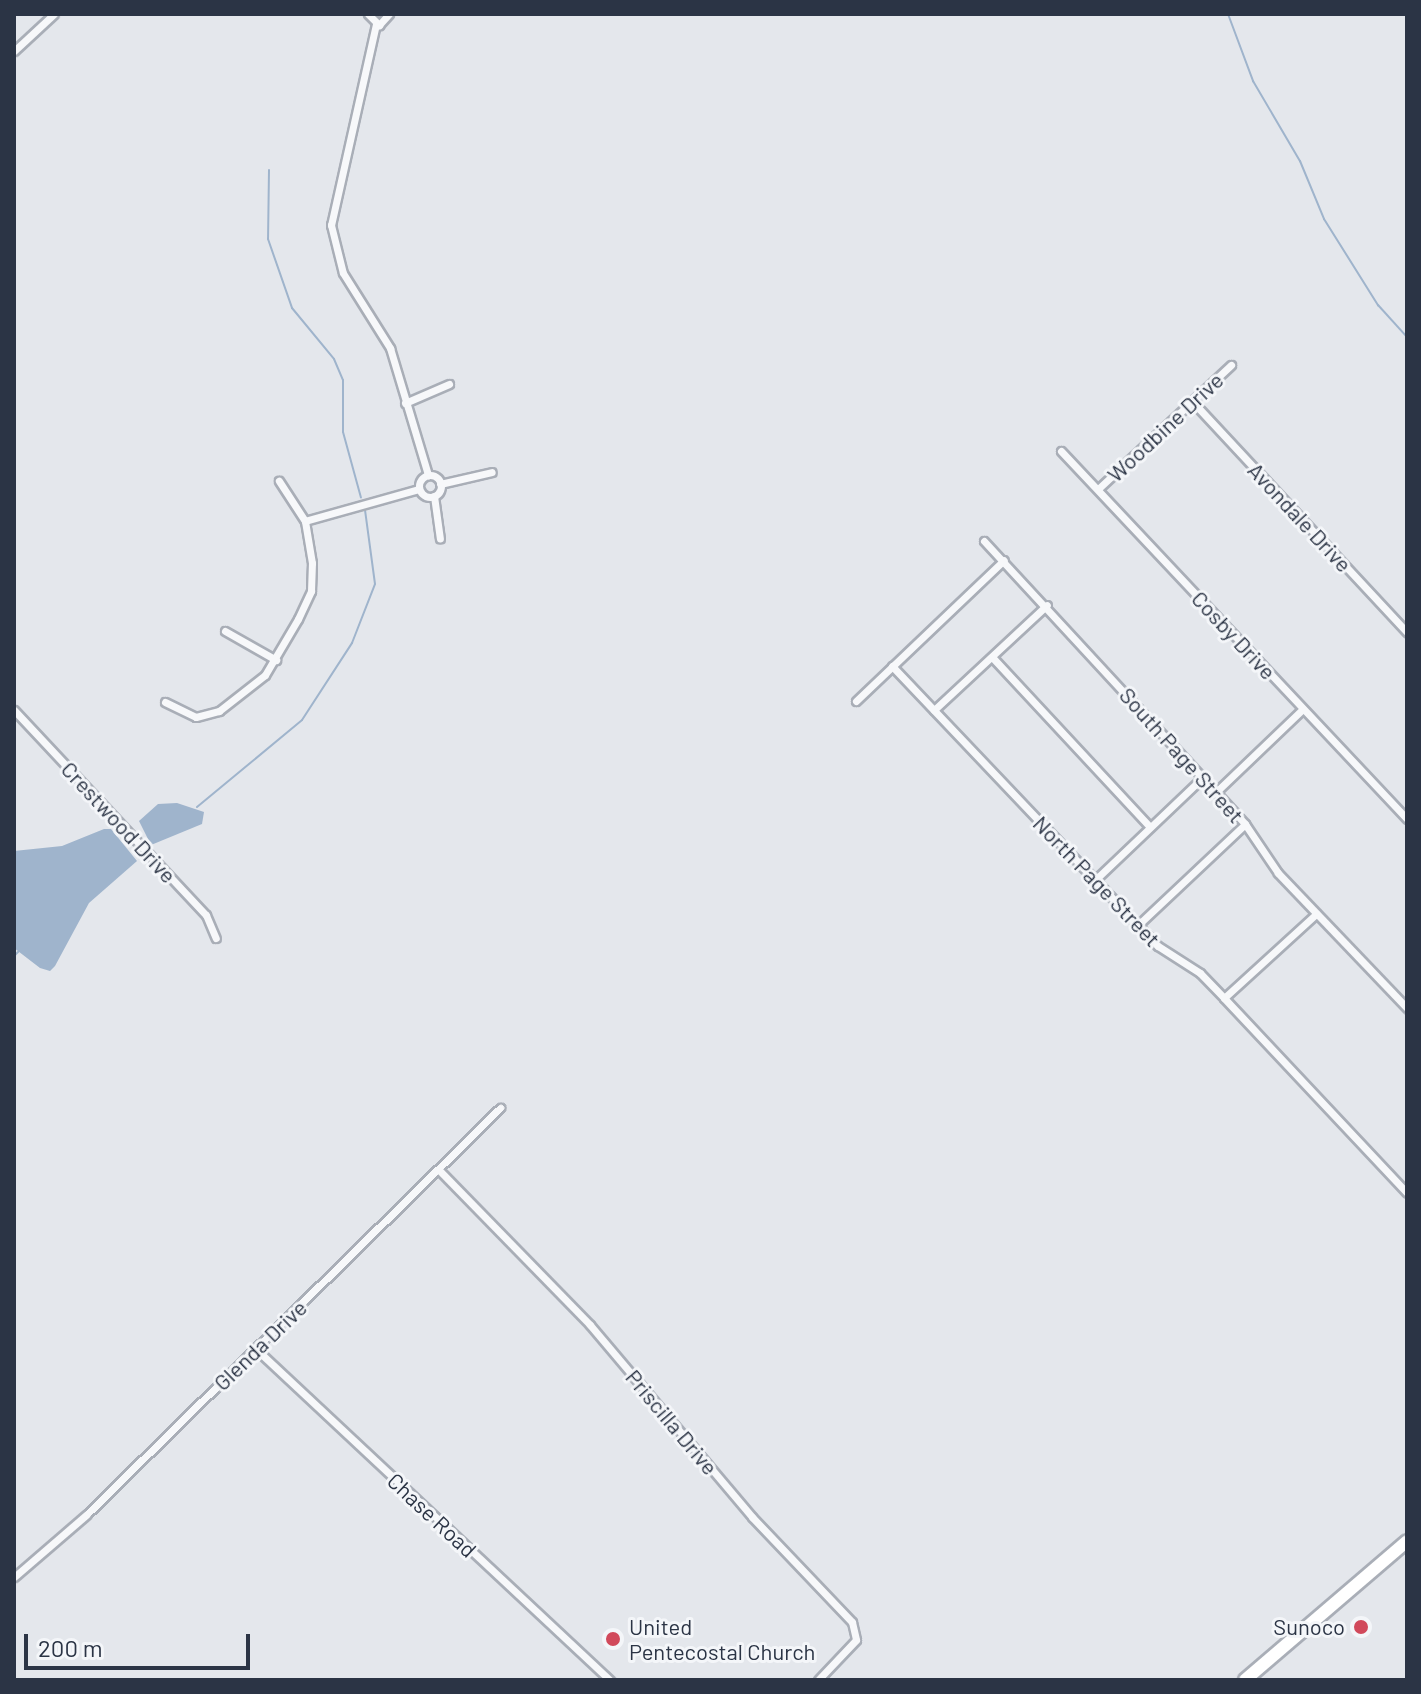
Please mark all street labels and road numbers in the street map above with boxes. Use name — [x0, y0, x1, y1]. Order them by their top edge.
street label: Woodbine Drive — [1102, 367, 1228, 487]
street label: Avondale Drive — [1243, 457, 1357, 577]
street label: Cosby Drive — [1186, 585, 1282, 685]
street label: South Page Street — [1114, 682, 1250, 828]
street label: Crestwood Drive — [56, 756, 182, 888]
street label: North Page Street — [1028, 810, 1166, 952]
street label: Glenda Drive — [208, 1294, 312, 1396]
street label: Priscilla Drive — [620, 1364, 724, 1480]
street label: Chase Road — [382, 1467, 482, 1563]

